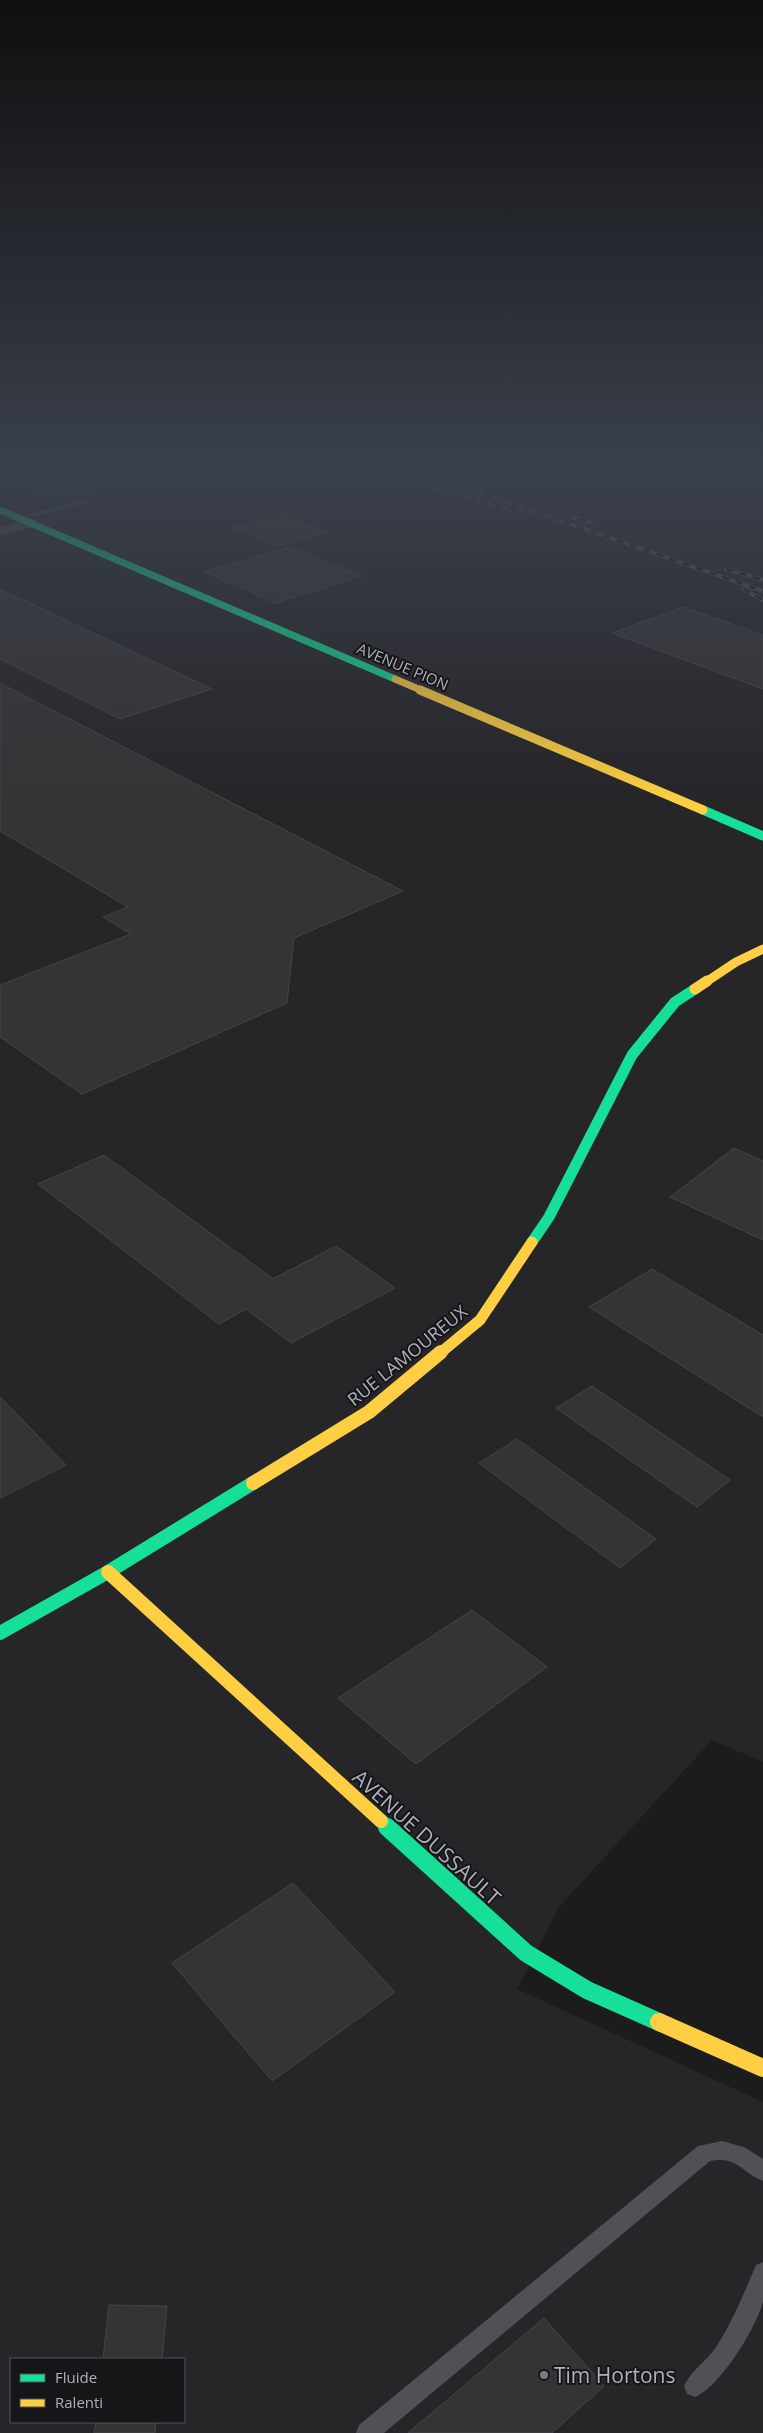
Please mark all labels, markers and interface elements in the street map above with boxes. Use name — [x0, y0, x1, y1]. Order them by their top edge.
street label: AVENUE PION — [354, 638, 452, 694]
street label: RUE LAMOUREUX — [342, 1299, 472, 1411]
street label: AVENUE DUSSAULT — [347, 1763, 507, 1911]
legend — [10, 2358, 185, 2423]
place label: Tim Hortons — [554, 2361, 675, 2389]
text: Fluide — [55, 2367, 97, 2387]
marker: Tim Hortons — [538, 2369, 550, 2381]
text: Ralenti — [55, 2392, 103, 2412]

